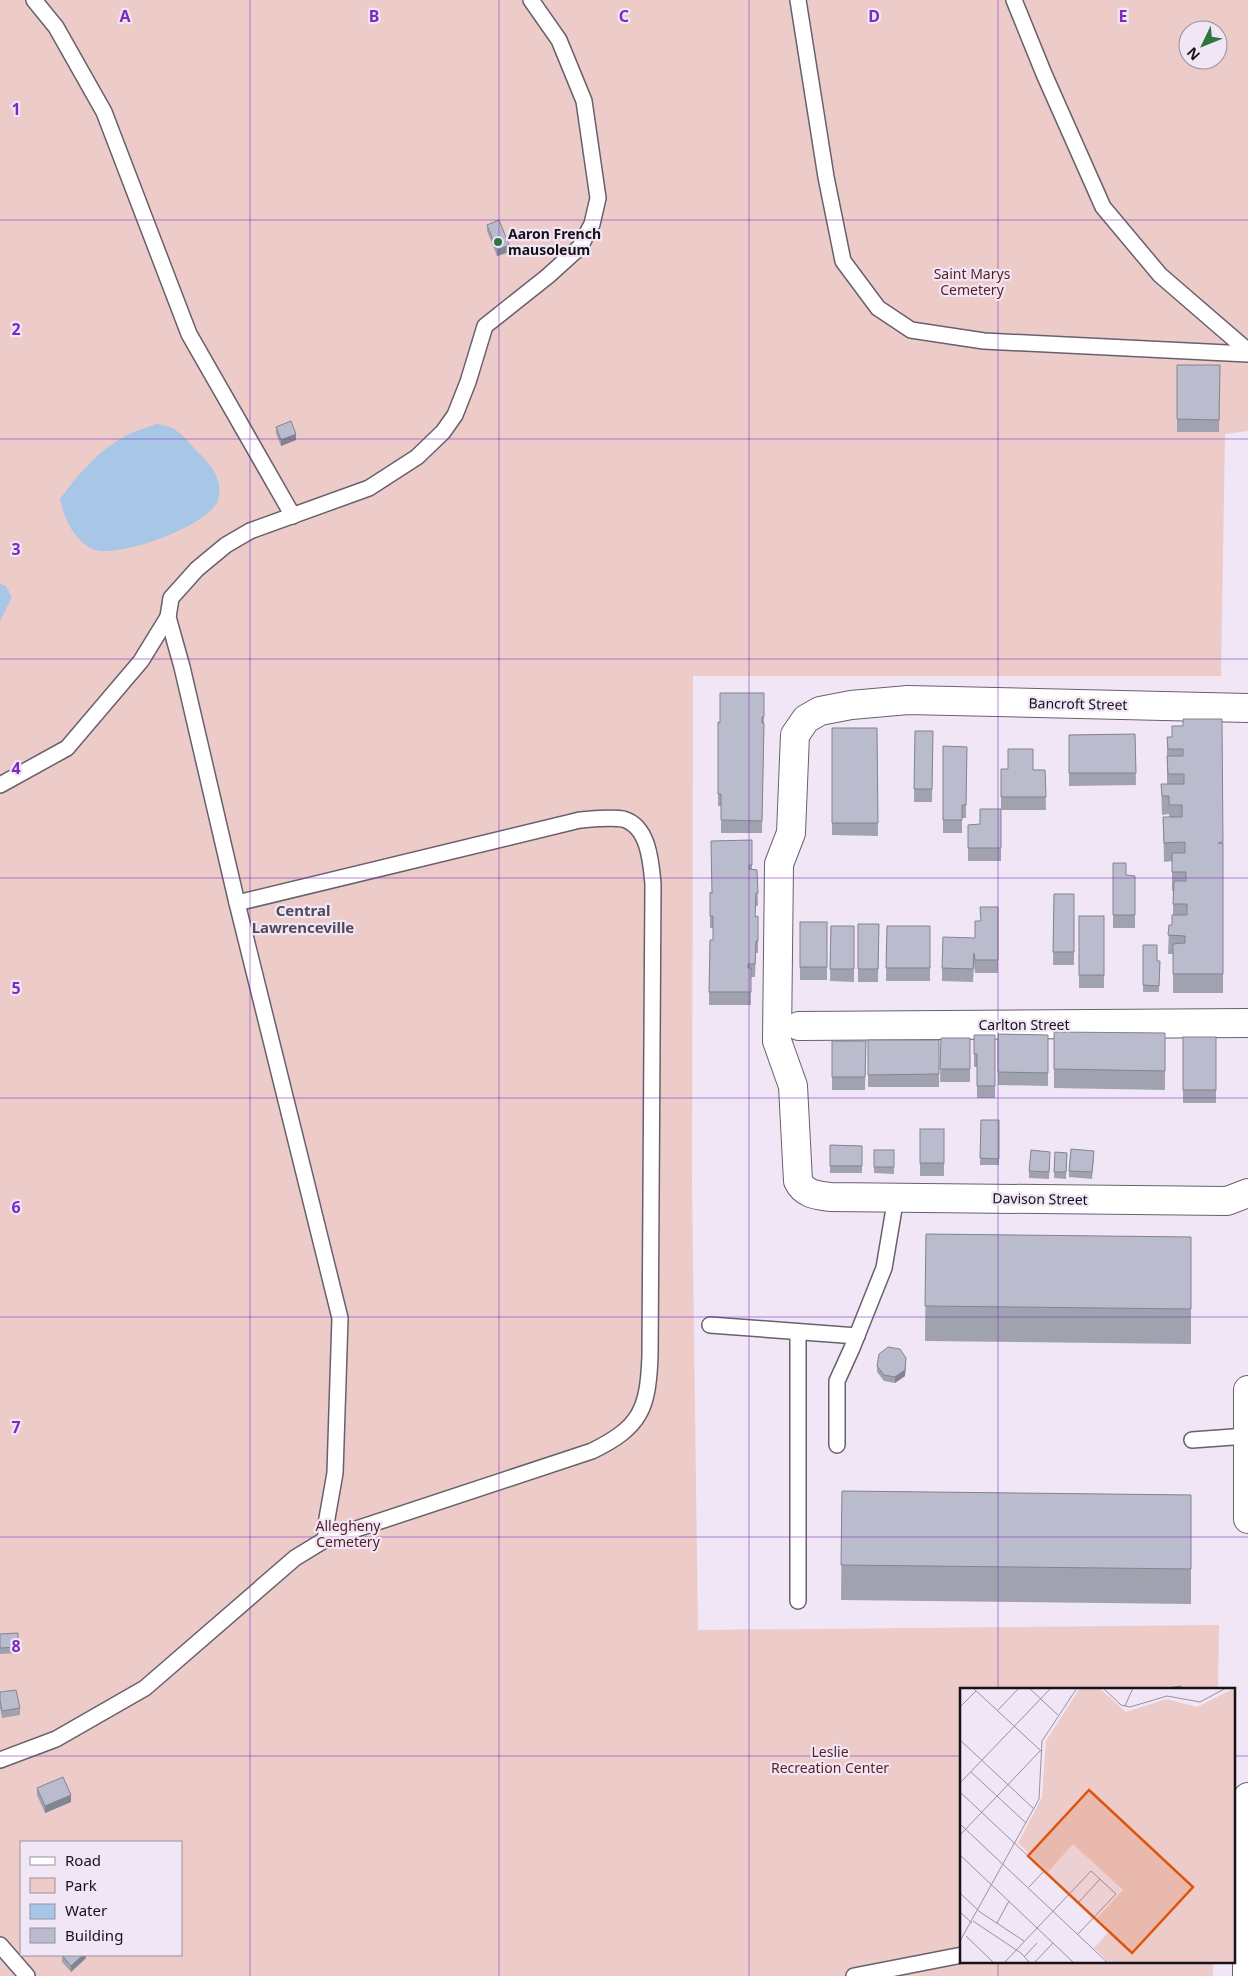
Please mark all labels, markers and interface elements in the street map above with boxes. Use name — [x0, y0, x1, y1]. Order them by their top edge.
text: A — [119, 5, 131, 27]
text: B — [369, 5, 379, 27]
text: C — [619, 5, 629, 27]
text: D — [868, 5, 880, 27]
text: E — [1119, 5, 1128, 27]
north arrow — [1178, 20, 1228, 70]
text: N — [1182, 44, 1204, 65]
text: 1 — [11, 98, 21, 120]
place label: Aaron French mausoleum — [508, 224, 601, 259]
marker: Aaron French mausoleum — [492, 236, 504, 248]
park label: Saint Marys Cemetery — [934, 264, 1011, 299]
text: 2 — [11, 318, 21, 340]
text: 3 — [11, 538, 21, 560]
street label: Bancroft Street — [1028, 693, 1128, 714]
text: 4 — [11, 757, 21, 779]
district label: Central Lawrenceville — [252, 900, 354, 937]
text: 5 — [11, 977, 21, 999]
street label: Carlton Street — [979, 1015, 1070, 1034]
street label: Davison Street — [992, 1188, 1088, 1209]
text: 6 — [11, 1196, 21, 1218]
text: 7 — [11, 1416, 21, 1438]
park label: Allegheny Cemetery — [315, 1516, 381, 1551]
text: 8 — [11, 1635, 21, 1657]
inset map — [960, 1688, 1236, 1964]
park label: Leslie Recreation Center — [771, 1742, 889, 1777]
legend — [20, 1841, 182, 1956]
text: Road — [65, 1850, 101, 1870]
text: Park — [65, 1875, 97, 1895]
text: Water — [65, 1900, 107, 1920]
text: Building — [65, 1925, 123, 1945]

